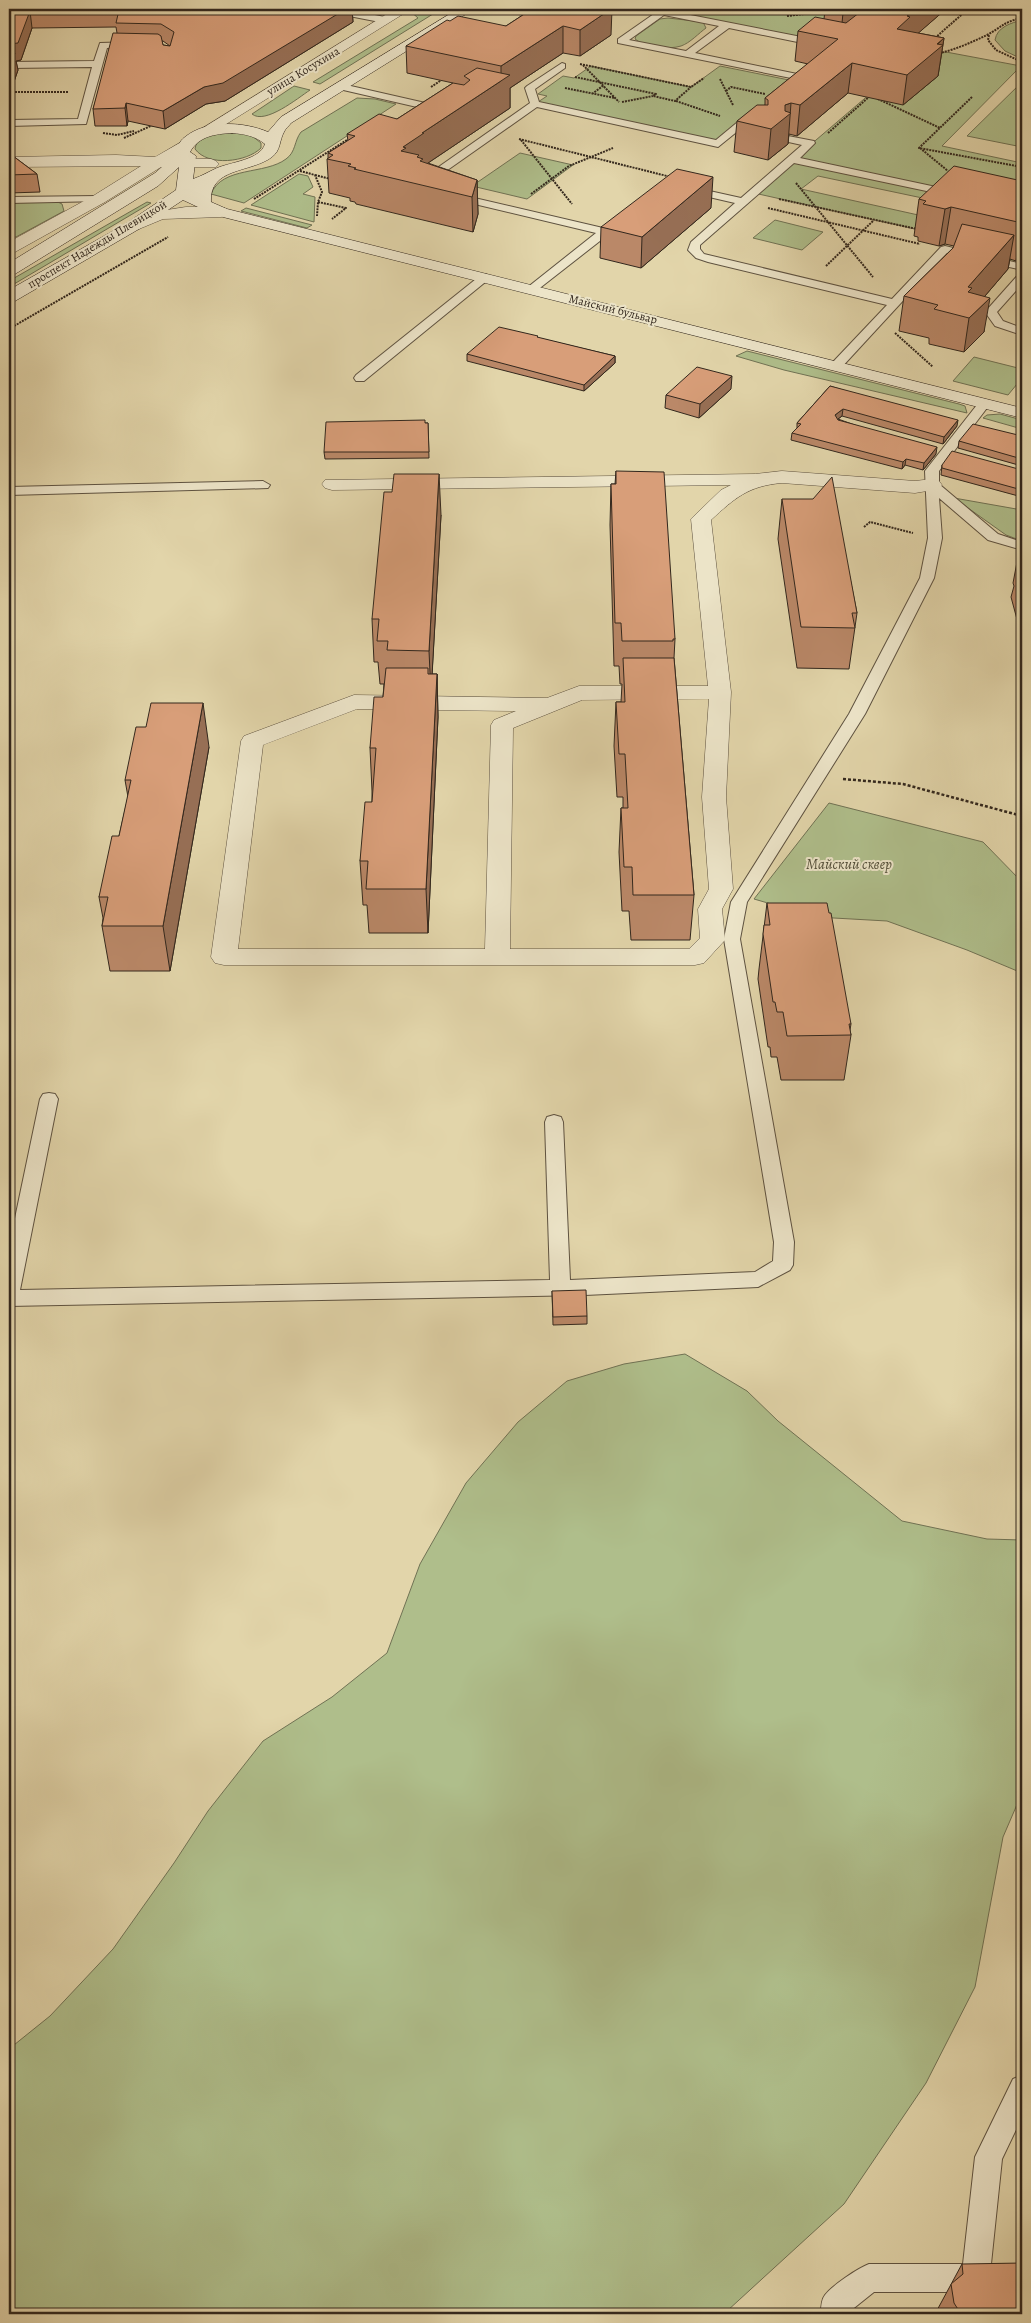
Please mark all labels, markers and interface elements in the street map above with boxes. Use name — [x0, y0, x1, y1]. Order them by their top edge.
street label: улица Косухина — [263, 43, 343, 100]
street label: проспект Надежды Плевицкой — [24, 196, 170, 292]
street label: Майский бульвар — [567, 290, 659, 328]
park label: Майский сквер — [806, 854, 892, 874]

